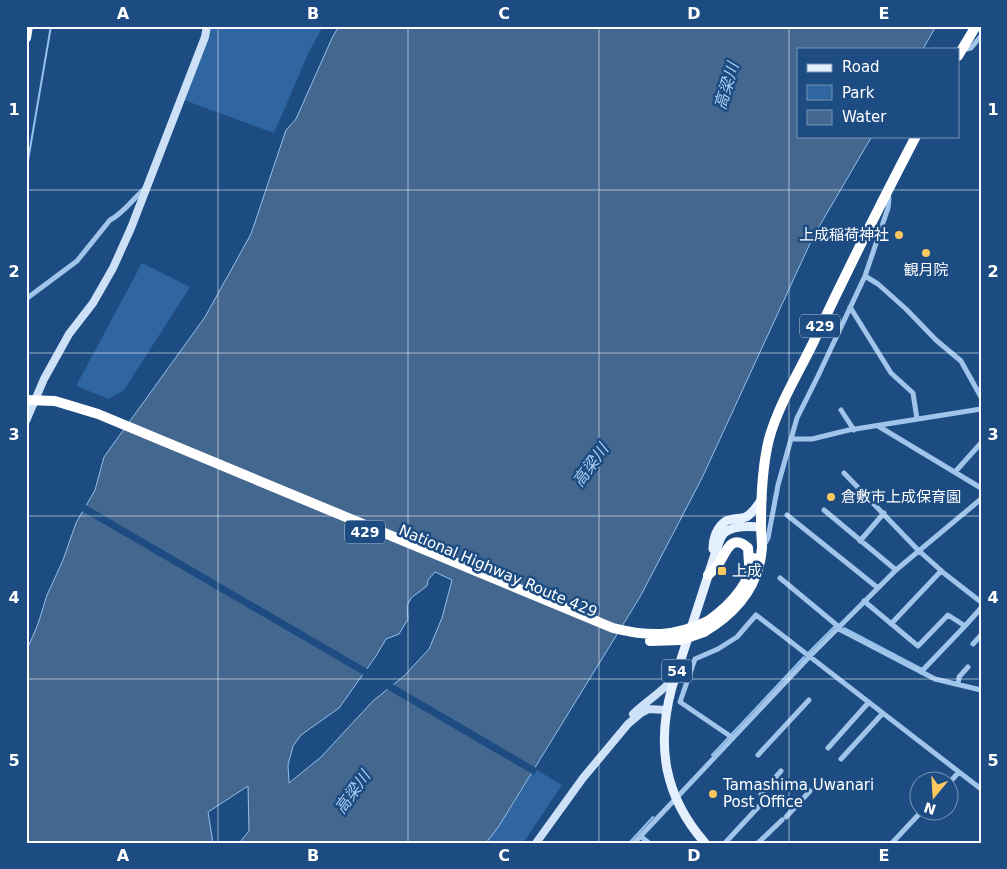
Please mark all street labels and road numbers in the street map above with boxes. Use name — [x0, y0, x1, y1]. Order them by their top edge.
road number: 429 — [800, 314, 840, 338]
road number: 429 — [345, 520, 385, 544]
street label: National Highway Route 429 — [396, 521, 600, 621]
road number: 54 — [662, 659, 692, 682]

